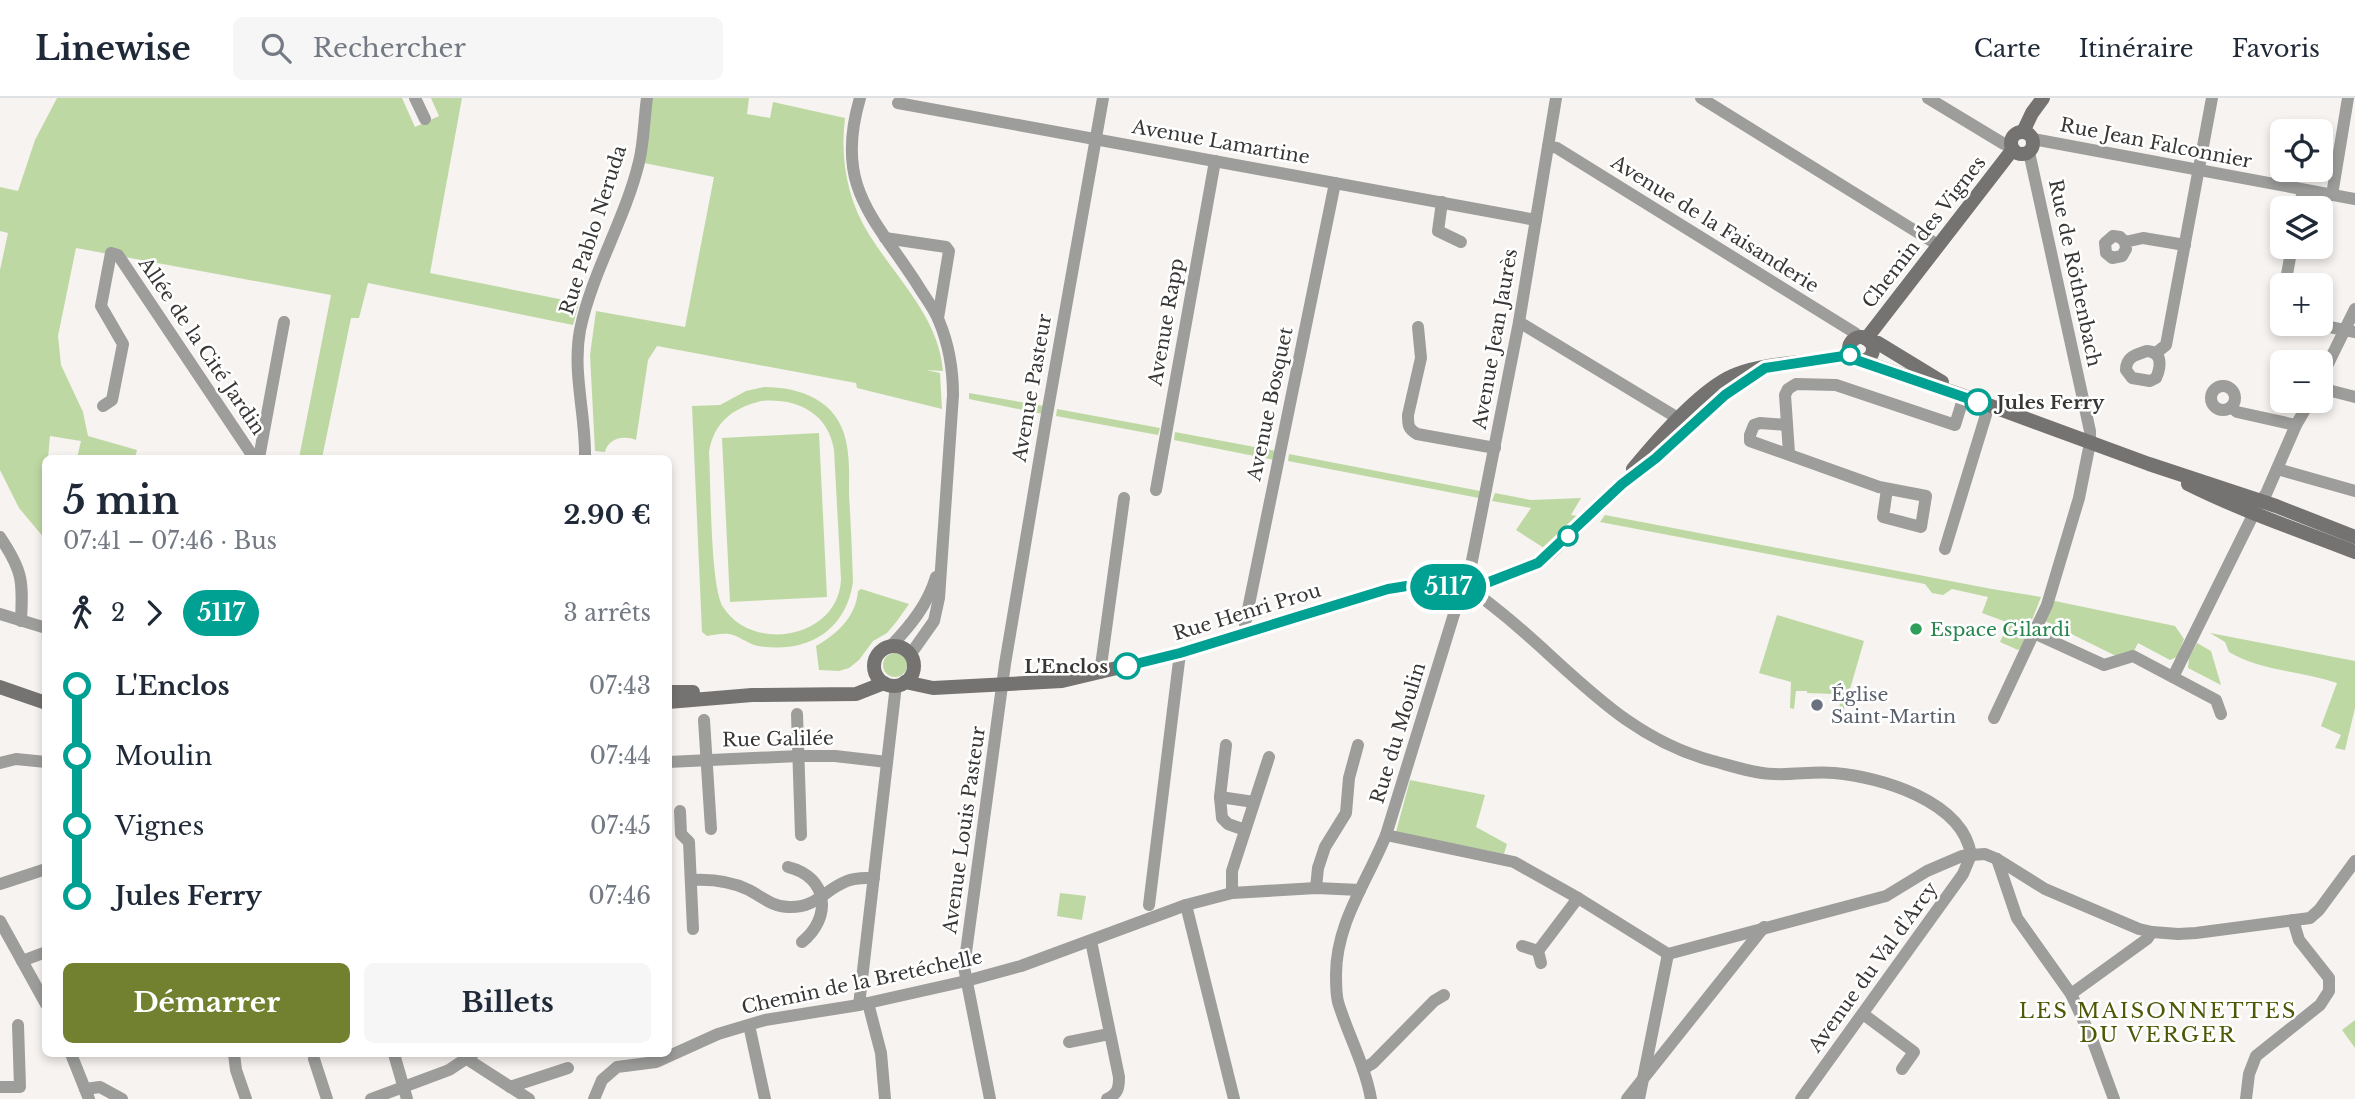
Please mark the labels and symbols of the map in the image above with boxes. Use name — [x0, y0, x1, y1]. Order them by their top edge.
street label: Rue Jean Falconnier — [2058, 113, 2254, 173]
street label: Avenue Lamartine — [1130, 115, 1312, 169]
street label: Rue Pablo Neruda — [555, 142, 631, 317]
street label: Avenue de la Faisanderie — [1606, 150, 1823, 297]
street label: Chemin des Vignes — [1857, 151, 1991, 313]
street label: Rue de Röthenbach — [2044, 177, 2106, 369]
street label: Avenue Jean Jaurès — [1468, 247, 1522, 432]
street label: Allée de la Cité Jardin — [133, 252, 270, 439]
street label: Avenue Rapp — [1143, 256, 1189, 389]
street label: Avenue Pasteur — [1008, 312, 1056, 465]
street label: Avenue Bosquet — [1242, 324, 1298, 484]
unlabelled marker — [1840, 345, 1860, 365]
marker: Jules Ferry — [1965, 389, 1991, 415]
place label: Jules Ferry — [1993, 391, 2105, 414]
unlabelled marker — [1558, 526, 1578, 546]
line badge: 5117 — [1399, 564, 1497, 610]
street label: Rue Henri Prou — [1170, 579, 1324, 645]
place label: Espace Gilardi — [1930, 618, 2071, 641]
marker: Espace Gilardi — [1908, 621, 1924, 637]
marker: L'Enclos — [1114, 653, 1140, 679]
place label: L'Enclos — [1024, 655, 1108, 678]
street label: Rue du Moulin — [1366, 660, 1430, 806]
place label: Église Saint-Martin — [1831, 683, 1956, 728]
marker: Église Saint-Martin — [1809, 697, 1825, 713]
street label: Avenue Louis Pasteur — [938, 725, 990, 936]
street label: Rue Galilée — [722, 727, 834, 751]
street label: Avenue du Val d'Arcy — [1803, 877, 1942, 1057]
street label: Chemin de la Bretéchelle — [740, 945, 984, 1019]
district label: LES MAISONNETTES DU VERGER — [2019, 998, 2297, 1048]

